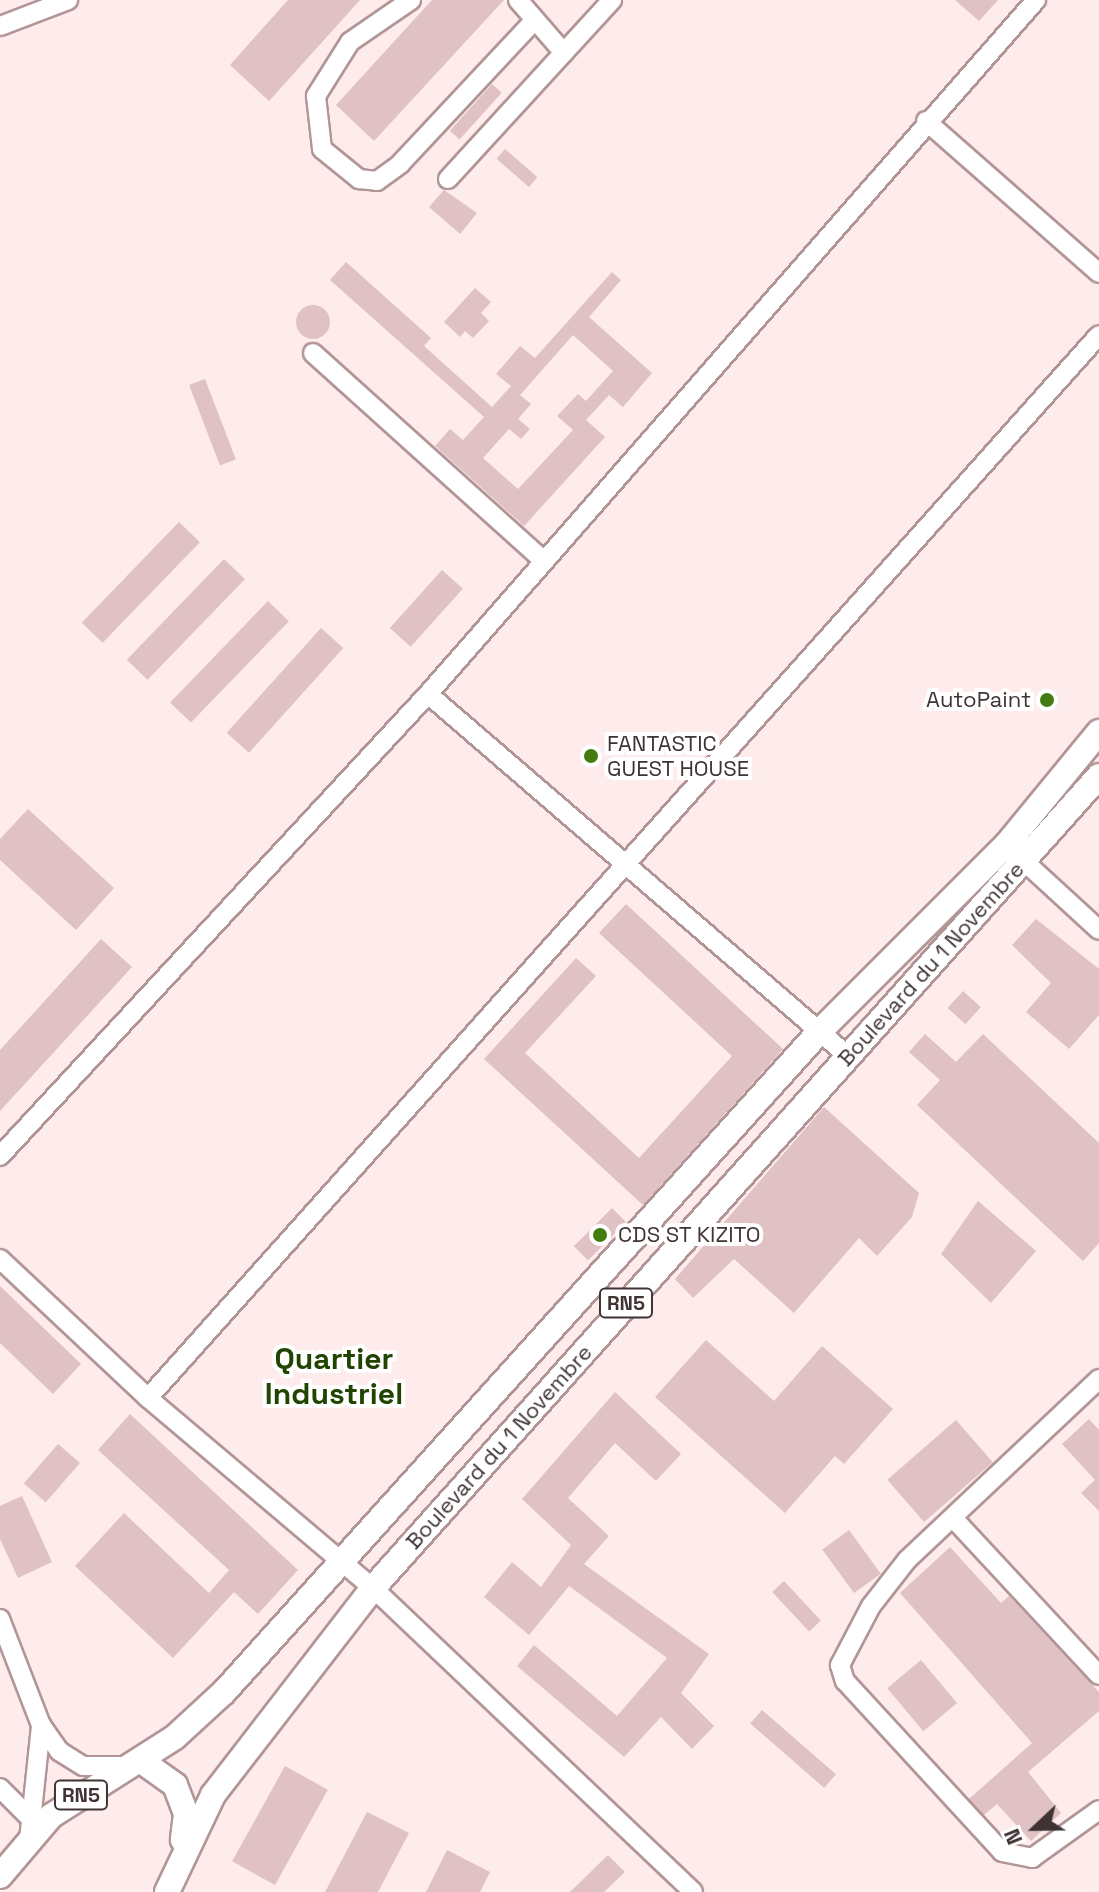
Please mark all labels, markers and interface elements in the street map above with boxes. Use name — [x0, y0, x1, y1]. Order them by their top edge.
place label: AutoPaint — [926, 687, 1031, 713]
marker: AutoPaint — [1038, 691, 1056, 709]
place label: FANTASTIC GUEST HOUSE — [607, 730, 750, 782]
marker: FANTASTIC GUEST HOUSE — [582, 747, 600, 765]
street label: Boulevard du 1 Novembre — [832, 856, 1030, 1072]
place label: CDS ST KIZITO — [618, 1222, 761, 1248]
marker: CDS ST KIZITO — [589, 1224, 611, 1246]
road number: RN5 — [598, 1287, 654, 1319]
street label: Boulevard du 1 Novembre — [400, 1339, 598, 1555]
district label: Quartier Industriel — [265, 1341, 403, 1412]
road number: RN5 — [53, 1779, 109, 1811]
north arrow — [995, 1788, 1075, 1868]
text: N — [997, 1825, 1028, 1849]

